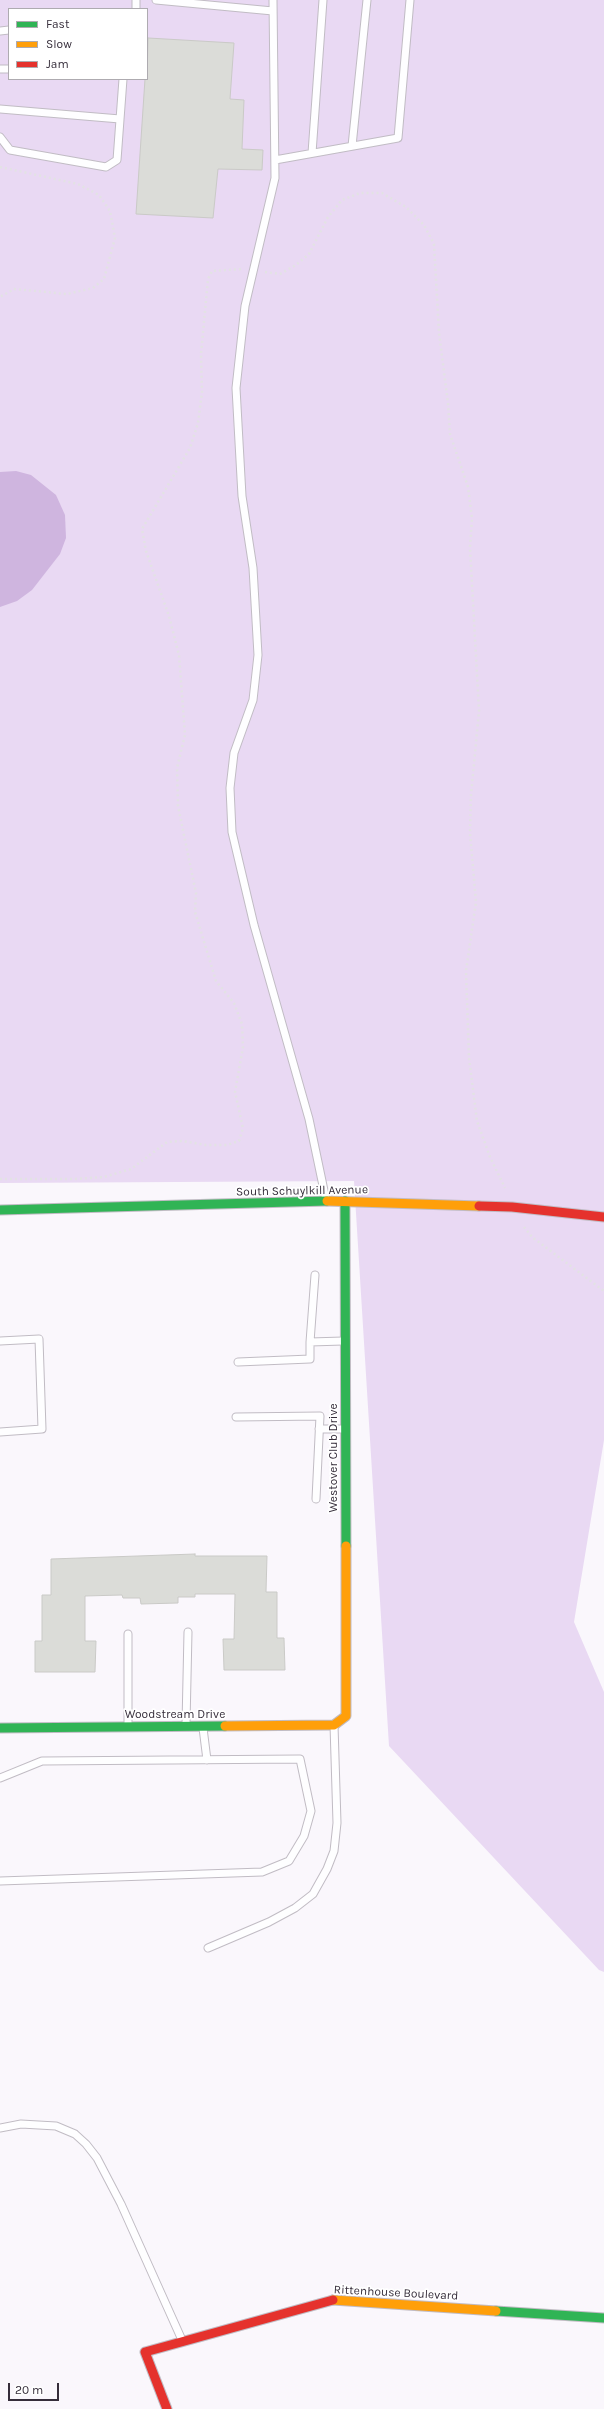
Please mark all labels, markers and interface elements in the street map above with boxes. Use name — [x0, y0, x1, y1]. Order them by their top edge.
legend — [8, 8, 148, 80]
text: Fast — [46, 17, 69, 31]
text: Slow — [46, 37, 72, 51]
text: Jam — [46, 57, 69, 71]
street label: South Schuylkill Avenue — [236, 1183, 368, 1199]
street label: Westover Club Drive — [327, 1403, 341, 1513]
street label: Woodstream Drive — [125, 1708, 225, 1722]
street label: Rittenhouse Boulevard — [333, 2283, 459, 2303]
scale bar — [10, 2375, 61, 2401]
text: 20 m — [15, 2383, 43, 2397]

